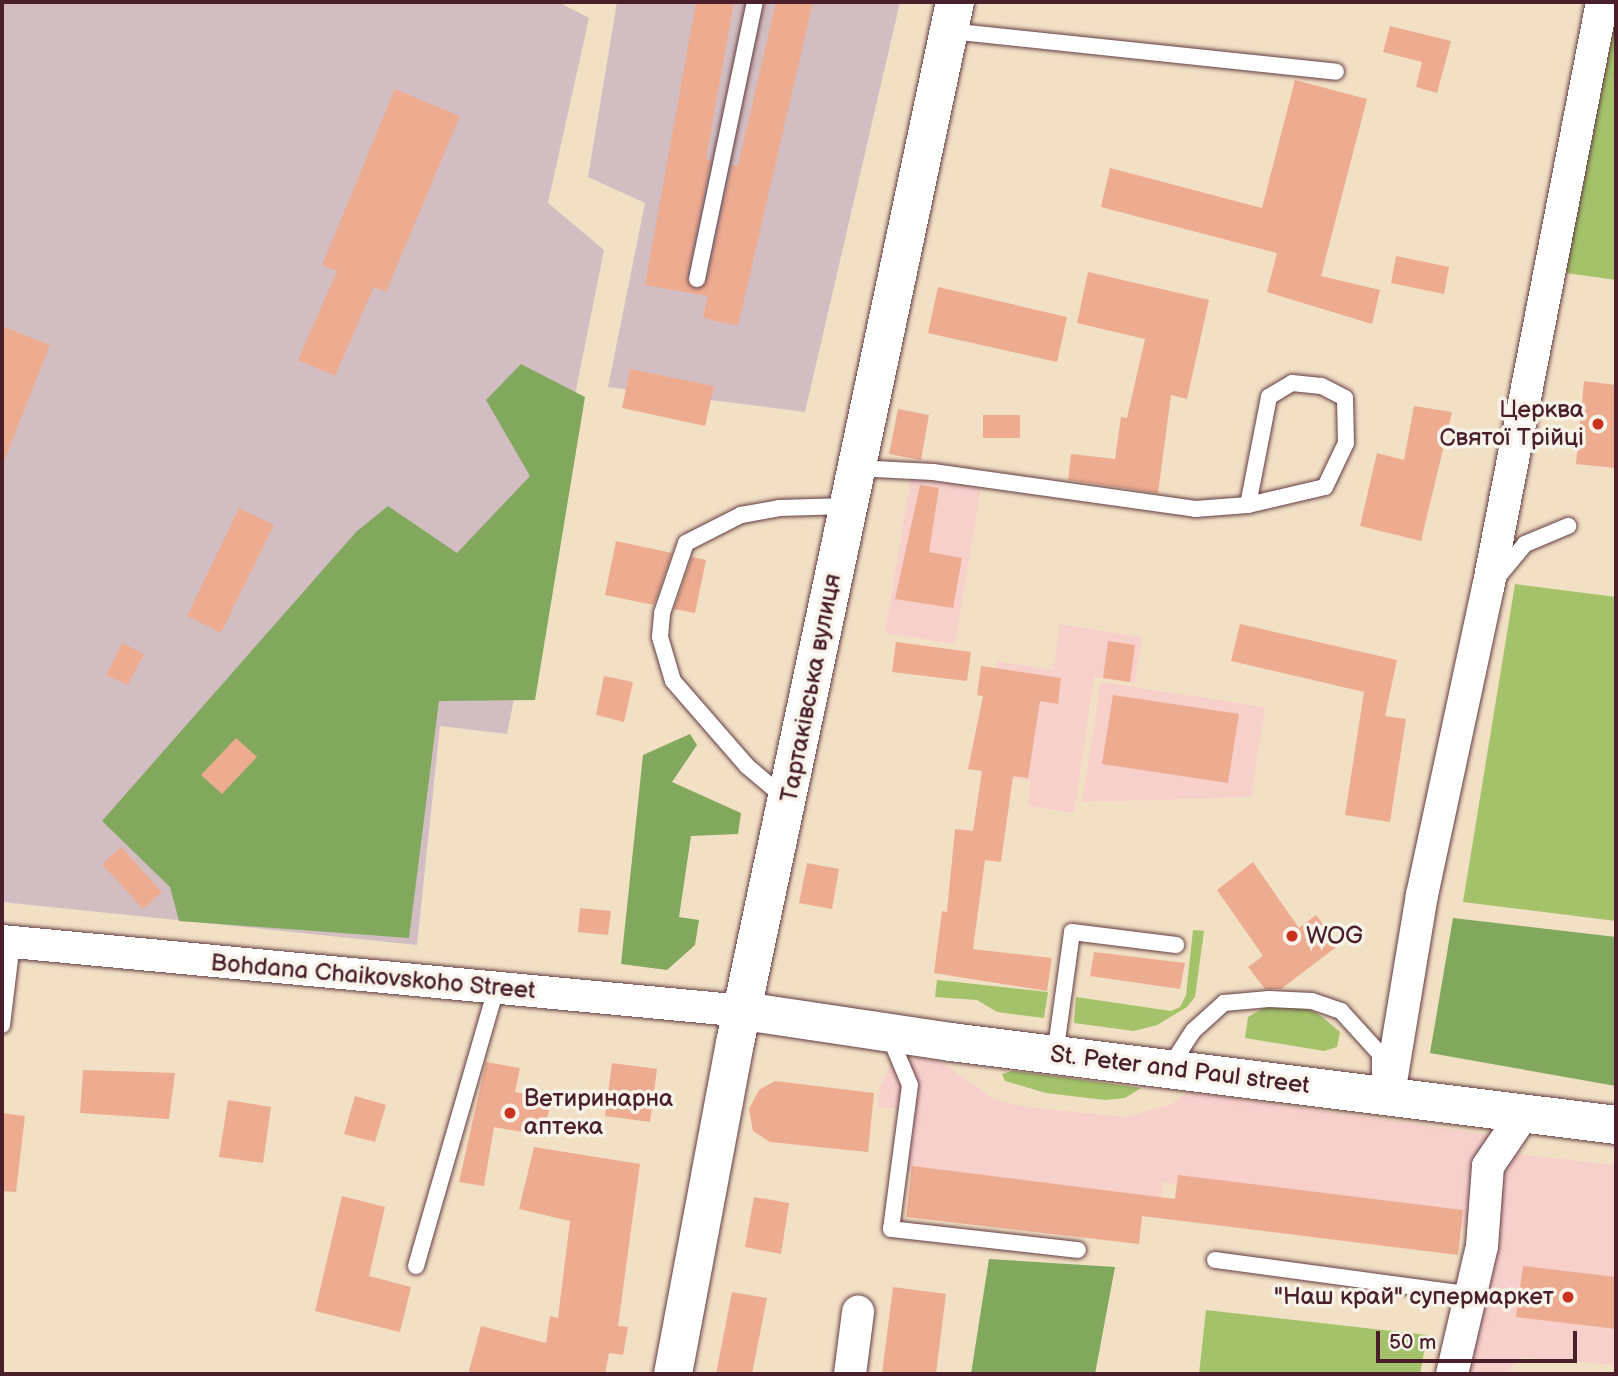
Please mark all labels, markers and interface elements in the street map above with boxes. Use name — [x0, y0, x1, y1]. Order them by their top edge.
place label: Церква Святої Трійці — [1439, 396, 1584, 452]
marker: Церква Святої Трійці — [1590, 416, 1606, 432]
street label: Тартаківська вулиця — [775, 571, 847, 805]
place label: WOG — [1306, 922, 1363, 950]
marker: WOG — [1284, 928, 1300, 944]
street label: Bohdana Chaikovskoho Street — [209, 948, 537, 1006]
street label: St. Peter and Paul street — [1049, 1040, 1311, 1100]
place label: Ветиринарна аптека — [524, 1085, 673, 1141]
marker: Ветиринарна аптека — [502, 1105, 518, 1121]
place label: "Наш край" супермаркет — [1274, 1283, 1554, 1311]
marker: "Наш край" супермаркет — [1560, 1289, 1576, 1305]
scale bar — [1380, 1316, 1581, 1360]
text: 50 m — [1389, 1330, 1436, 1355]

